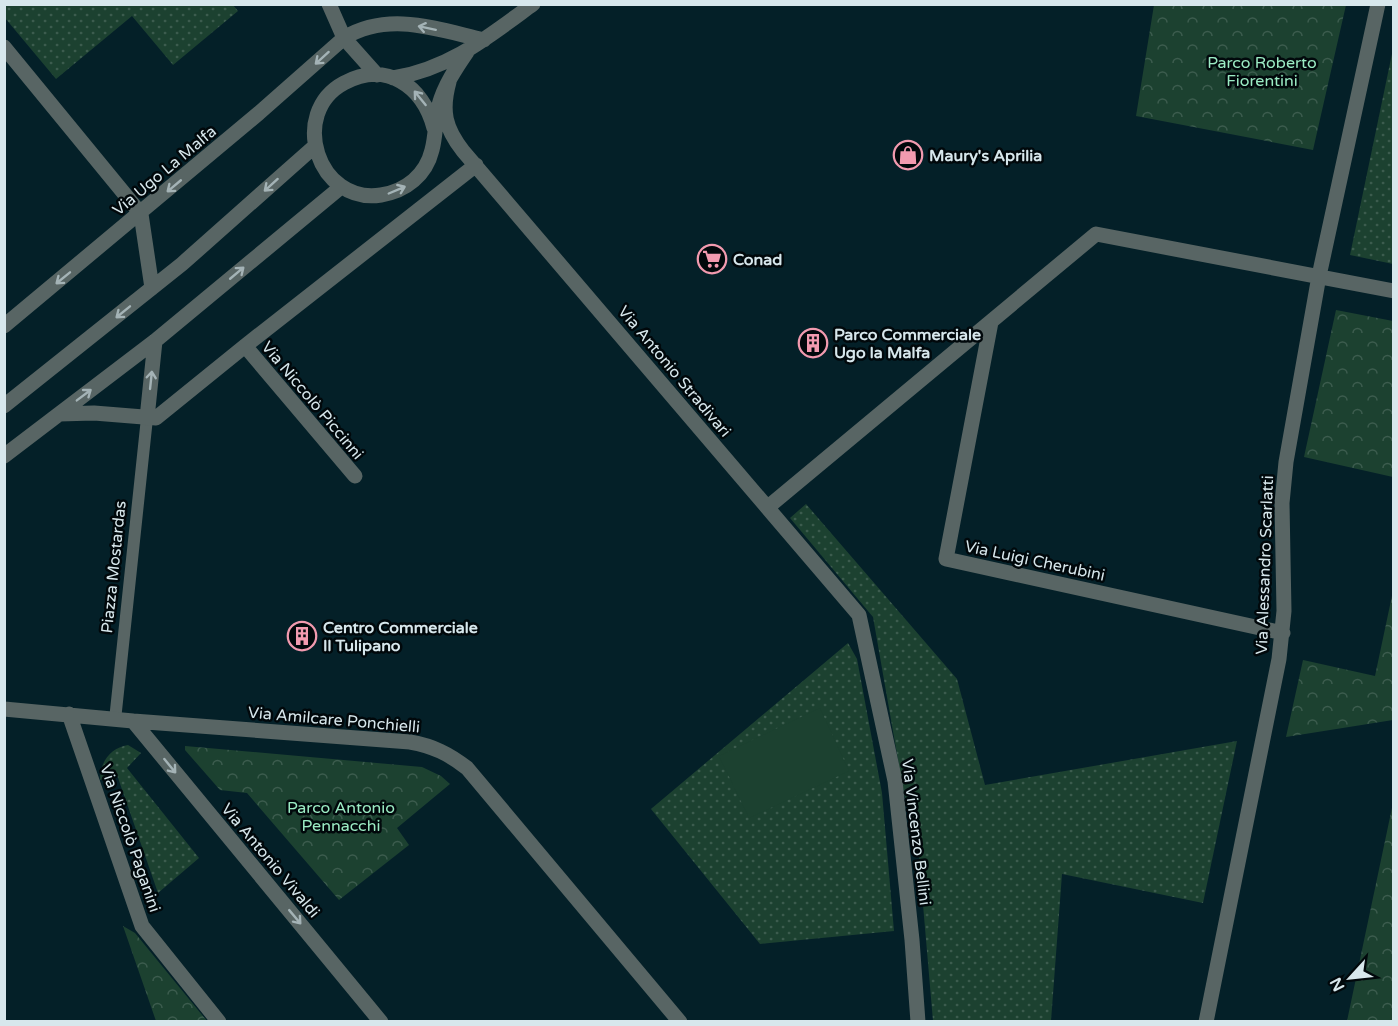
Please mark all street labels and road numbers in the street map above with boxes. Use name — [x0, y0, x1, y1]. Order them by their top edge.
street label: Via Ugo La Malfa — [109, 121, 221, 220]
street label: Via Antonio Stradivari — [614, 302, 735, 441]
street label: Via Niccolò Piccinni — [257, 337, 368, 464]
street label: Via Alessandro Scarlatti — [1252, 475, 1278, 655]
street label: Piazza Mostardas — [97, 500, 131, 634]
street label: Via Luigi Cherubini — [963, 536, 1107, 586]
street label: Via Amilcare Ponchielli — [247, 703, 421, 737]
street label: Via Vincenzo Bellini — [897, 758, 935, 907]
street label: Via Niccolò Paganini — [95, 762, 165, 915]
street label: Via Antonio Vivaldi — [217, 799, 324, 922]

